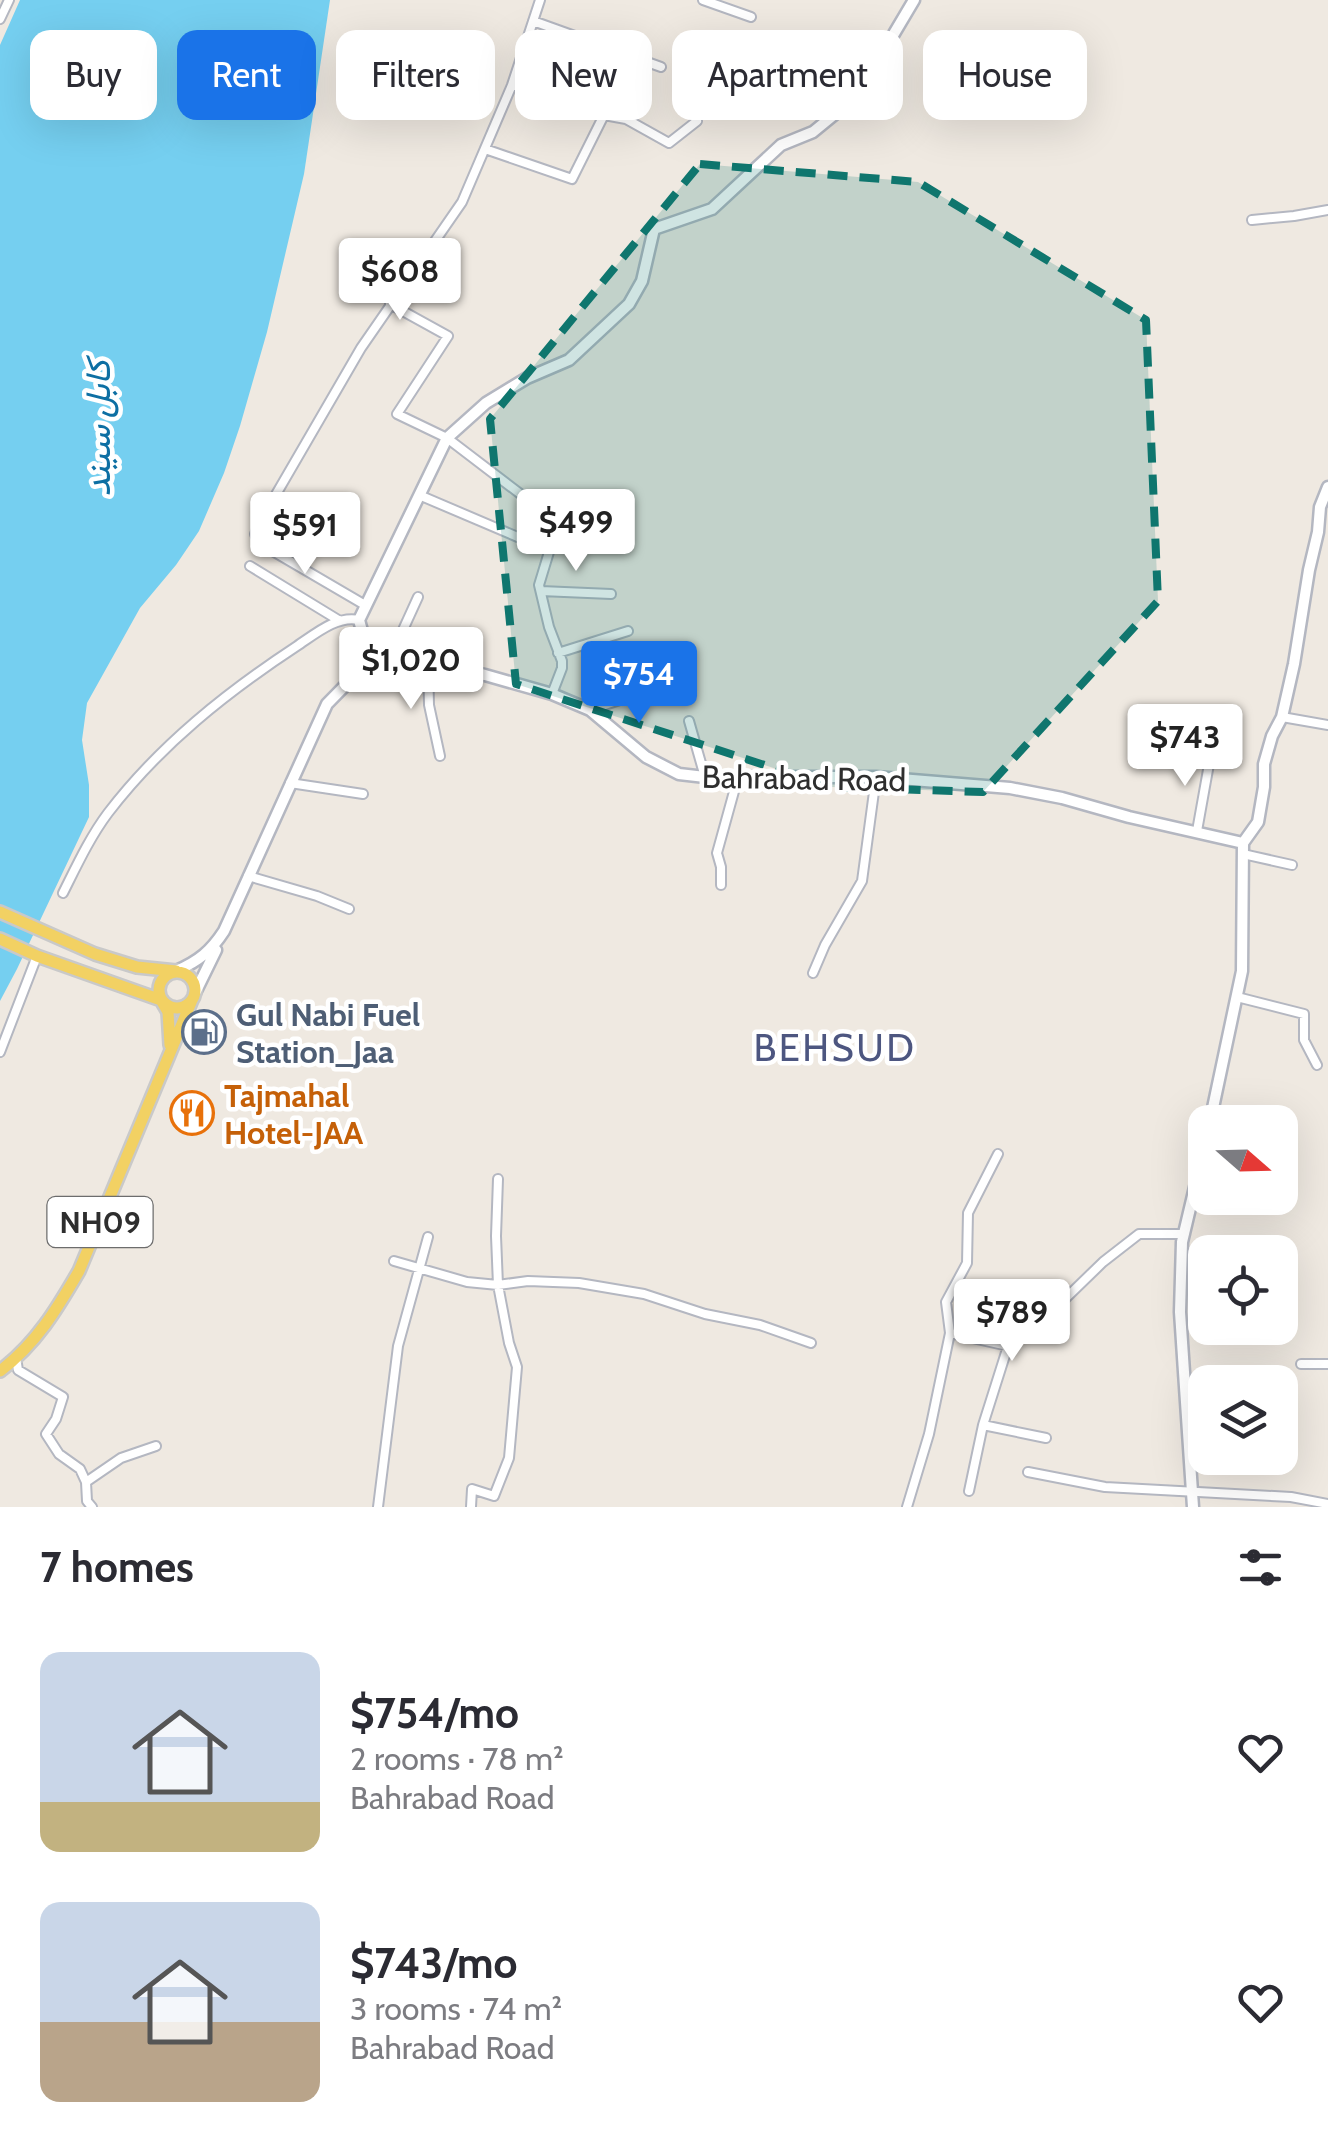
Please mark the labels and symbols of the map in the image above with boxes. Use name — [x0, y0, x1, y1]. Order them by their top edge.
pin: $608 — [341, 238, 459, 323]
water label: کابل سيند — [76, 354, 119, 496]
pin: $499 — [517, 489, 635, 574]
pin: $591 — [246, 492, 364, 577]
pin: $1,020 — [330, 627, 492, 712]
pin: $754 — [580, 641, 698, 726]
pin: $743 — [1126, 704, 1244, 789]
street label: Bahrabad Road — [701, 757, 907, 799]
place label: Gul Nabi Fuel Station_Jaa — [236, 995, 420, 1071]
fuel station icon: Gul Nabi Fuel Station_Jaa — [181, 1009, 227, 1055]
district label: BEHSUD — [754, 1024, 916, 1071]
place label: Tajmahal Hotel-JAA — [224, 1076, 363, 1152]
restaurant icon: Tajmahal Hotel-JAA — [169, 1090, 215, 1136]
north arrow — [1188, 1105, 1298, 1215]
road number: NH09 — [48, 1197, 152, 1247]
pin: $789 — [953, 1279, 1071, 1364]

